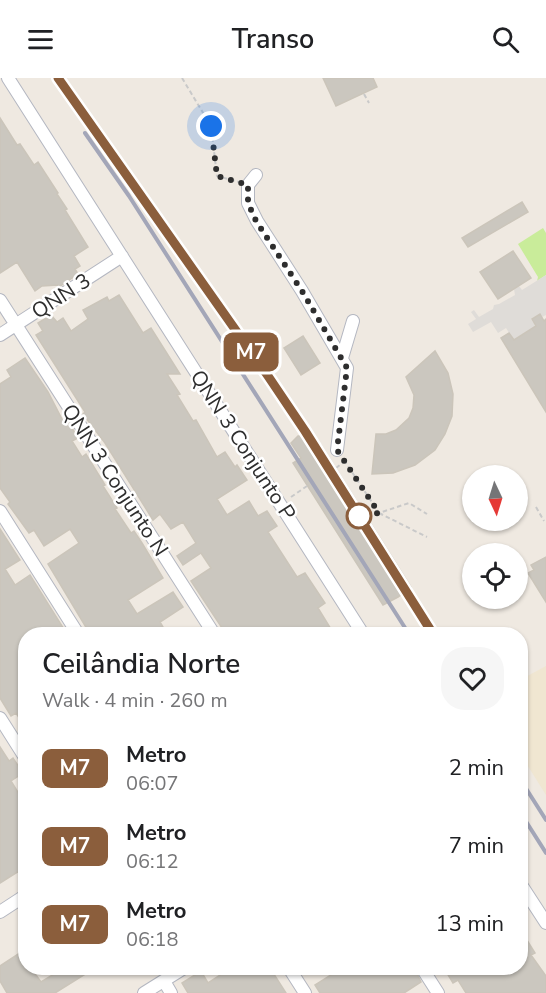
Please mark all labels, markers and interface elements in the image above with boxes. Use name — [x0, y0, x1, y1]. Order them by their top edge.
text: Transo — [232, 21, 314, 58]
icon: menu — [24, 23, 57, 56]
icon: search — [489, 23, 522, 56]
your location — [196, 111, 226, 141]
street label: QNN 3 — [26, 267, 96, 325]
line badge: M7 — [224, 332, 278, 372]
text: M7 — [236, 338, 266, 366]
street label: QNN 3 Conjunto P — [184, 364, 302, 526]
street label: QNN 3 Conjunto N — [55, 399, 175, 561]
north arrow — [462, 465, 528, 531]
map controls — [462, 465, 528, 609]
unlabelled marker — [346, 503, 372, 529]
button: locate — [462, 543, 528, 609]
text: Ceilândia Norte — [42, 645, 240, 683]
button: heart — [441, 647, 504, 710]
text: Walk · 4 min · 260 m — [42, 687, 228, 714]
text: Metro — [126, 740, 187, 770]
text: 2 min — [449, 753, 504, 783]
text: M7 — [60, 754, 90, 782]
text: 06:07 — [126, 770, 179, 797]
text: Metro — [126, 818, 187, 848]
text: 7 min — [449, 831, 504, 861]
text: M7 — [60, 832, 90, 860]
text: 06:12 — [126, 848, 179, 875]
text: Metro — [126, 896, 187, 926]
text: 13 min — [436, 909, 504, 939]
text: M7 — [60, 910, 90, 938]
text: 06:18 — [126, 926, 179, 953]

